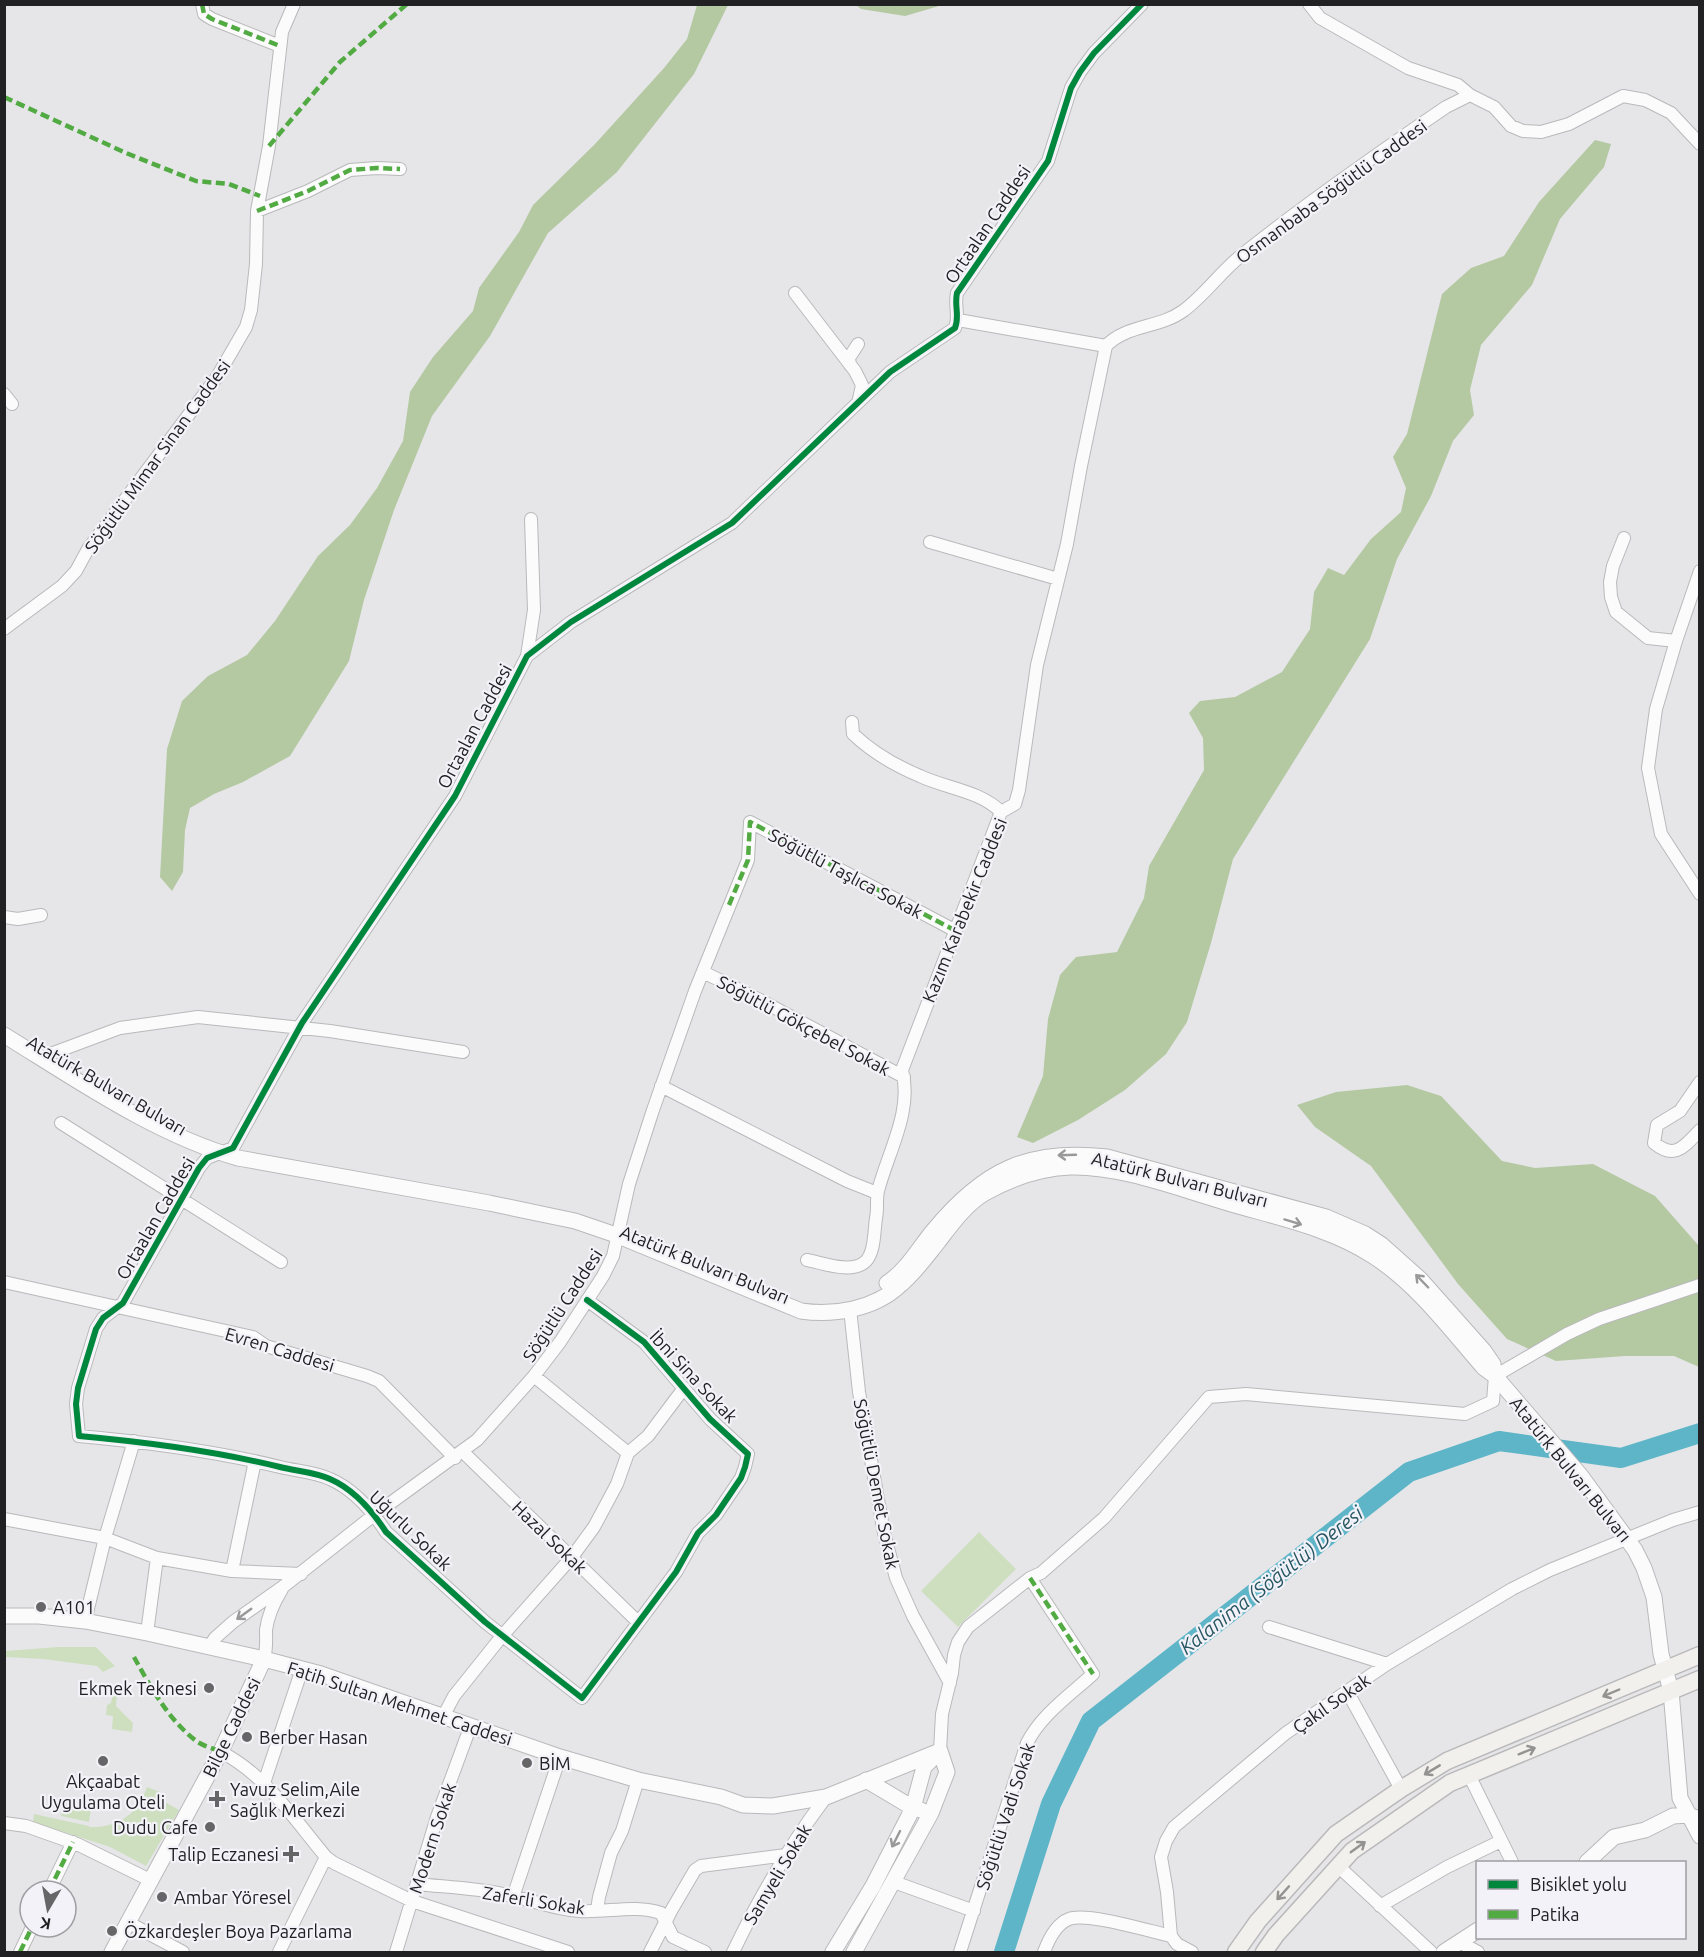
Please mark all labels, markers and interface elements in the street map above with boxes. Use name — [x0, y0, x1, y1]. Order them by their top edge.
street label: Osmanbaba Söğütlü Caddesi — [1232, 115, 1430, 267]
street label: Ortaalan Caddesi — [940, 161, 1034, 287]
street label: Söğütlü Mimar Sinan Caddesi — [80, 356, 234, 556]
street label: Ortaalan Caddesi — [433, 660, 515, 792]
street label: Kazım Karabekir Caddesi — [918, 815, 1010, 1005]
street label: Söğütlü Taşlıca Sokak — [766, 824, 926, 922]
street label: Söğütlü Gökçebel Sokak — [714, 971, 894, 1079]
street label: Atatürk Bulvarı Bulvarı — [24, 1031, 190, 1139]
street label: Atatürk Bulvarı Bulvarı — [1090, 1147, 1270, 1211]
one-way arrow — [1058, 1149, 1078, 1161]
street label: Ortaalan Caddesi — [112, 1153, 198, 1283]
one-way arrow — [1283, 1217, 1302, 1228]
street label: Atatürk Bulvarı Bulvarı — [617, 1221, 793, 1307]
street label: Söğütlü Caddesi — [518, 1245, 606, 1365]
one-way arrow — [1415, 1274, 1430, 1289]
street label: Evren Caddesi — [223, 1323, 337, 1375]
street label: İbni Sina Sokak — [646, 1326, 742, 1426]
street label: Atatürk Bulvarı Bulvarı — [1506, 1392, 1636, 1546]
street label: Söğütlü Demet Sokak — [851, 1397, 903, 1571]
street label: Uğurlu Sokak — [366, 1486, 456, 1574]
street label: Hazal Sokak — [509, 1497, 591, 1577]
water label: Kalanima (Söğütlü) Deresi — [1175, 1501, 1368, 1659]
place label: A101 — [53, 1597, 95, 1617]
marker: A101 — [34, 1600, 48, 1614]
one-way arrow — [237, 1608, 253, 1620]
street label: Fatih Sultan Mehmet Caddesi — [285, 1657, 515, 1749]
street label: Çakıl Sokak — [1288, 1669, 1374, 1737]
street label: Bilge Caddesi — [198, 1674, 264, 1780]
place label: Ekmek Teknesi — [79, 1678, 197, 1698]
marker: Ekmek Teknesi — [202, 1681, 216, 1695]
one-way arrow — [1602, 1688, 1621, 1699]
place label: Berber Hasan — [259, 1727, 368, 1747]
marker: Berber Hasan — [240, 1730, 254, 1744]
street label: Söğütlü Vadi Sokak — [972, 1740, 1038, 1892]
one-way arrow — [1517, 1745, 1536, 1756]
place label: BİM — [539, 1753, 571, 1773]
marker: Akçaabat Uygulama Oteli — [96, 1754, 110, 1768]
marker: BİM — [520, 1756, 534, 1770]
one-way arrow — [1424, 1765, 1441, 1777]
place label: Akçaabat Uygulama Oteli — [41, 1771, 165, 1812]
place label: Yavuz Selim,Aile Sağlık Merkezi — [230, 1779, 360, 1820]
street label: Modern Sokak — [405, 1780, 459, 1896]
marker: Yavuz Selim,Aile Sağlık Merkezi — [208, 1790, 226, 1808]
place label: Dudu Cafe — [113, 1817, 198, 1837]
marker: Dudu Cafe — [203, 1820, 217, 1834]
street label: Samyeli Sokak — [739, 1820, 815, 1928]
one-way arrow — [890, 1830, 902, 1848]
one-way arrow — [1350, 1840, 1366, 1853]
place label: Talip Eczanesi — [168, 1844, 279, 1864]
marker: Talip Eczanesi — [284, 1847, 298, 1861]
legend — [1476, 1861, 1686, 1939]
text: Bisiklet yolu — [1530, 1874, 1627, 1894]
north arrow — [18, 1879, 78, 1939]
street label: Zaferli Sokak — [481, 1882, 587, 1918]
one-way arrow — [1276, 1886, 1290, 1901]
place label: Ambar Yöresel — [174, 1887, 292, 1907]
marker: Ambar Yöresel — [155, 1890, 169, 1904]
text: Patika — [1530, 1904, 1580, 1924]
text: K — [38, 1914, 52, 1934]
place label: Özkardeşler Boya Pazarlama — [124, 1921, 352, 1941]
marker: Özkardeşler Boya Pazarlama — [105, 1924, 119, 1938]

